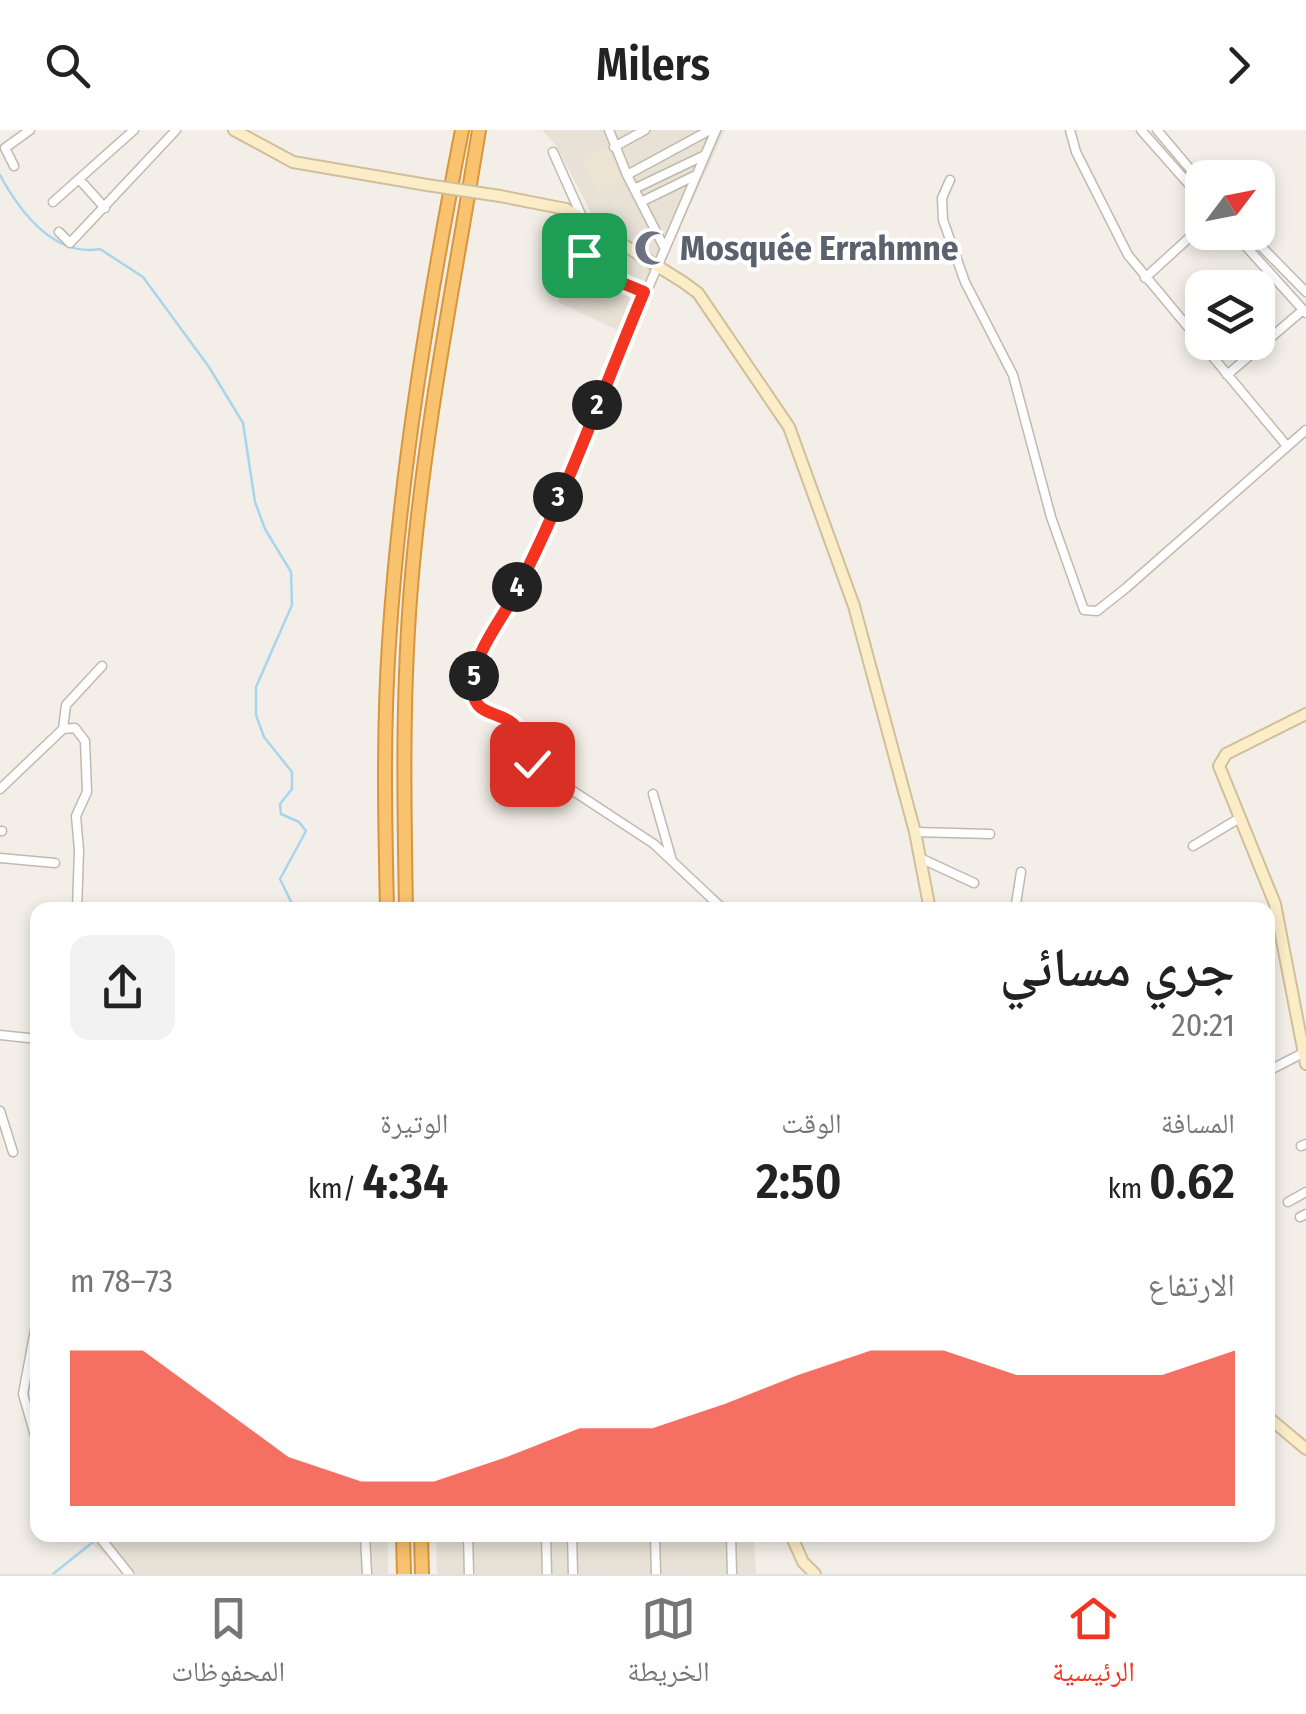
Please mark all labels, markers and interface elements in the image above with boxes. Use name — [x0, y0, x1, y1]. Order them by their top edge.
icon: search — [40, 38, 95, 93]
text: Milers — [596, 38, 710, 92]
icon: forward — [1211, 38, 1266, 93]
north arrow — [1185, 160, 1275, 250]
map controls — [1185, 160, 1275, 360]
pin — [542, 213, 627, 298]
place label: Mosquée Errahmne — [680, 227, 959, 269]
icon: arrive — [557, 228, 612, 283]
mosque icon: Mosquée Errahmne — [633, 229, 671, 267]
button: layers — [1185, 270, 1275, 360]
pin: 2 — [572, 380, 622, 430]
text: 2 — [591, 388, 603, 421]
pin: 3 — [533, 472, 583, 522]
text: 3 — [551, 480, 565, 513]
pin: 4 — [492, 562, 542, 612]
text: 4 — [510, 570, 524, 603]
pin: 5 — [449, 651, 499, 701]
text: 5 — [467, 659, 481, 692]
pin — [490, 722, 575, 807]
icon: check — [505, 737, 560, 792]
button: share — [70, 935, 175, 1040]
text: جري مسائي — [1000, 935, 1235, 1001]
text: 20:21 — [1172, 1006, 1235, 1044]
text: الوتيرة — [380, 1107, 448, 1140]
text: الوقت — [781, 1107, 842, 1140]
text: المسافة — [1161, 1107, 1235, 1140]
text: 4:34 — [362, 1151, 448, 1211]
text: 2:50 — [756, 1151, 842, 1211]
text: 0.62 — [1149, 1151, 1235, 1211]
text: /km — [308, 1172, 362, 1205]
text: km — [1108, 1172, 1149, 1205]
text: 73–78 m — [70, 1262, 173, 1300]
text: الارتفاع — [1148, 1266, 1235, 1304]
tab: المحفوظات — [171, 1591, 285, 1699]
tab: الخريطة — [627, 1591, 710, 1699]
tab: الرئيسية — [1052, 1591, 1135, 1699]

